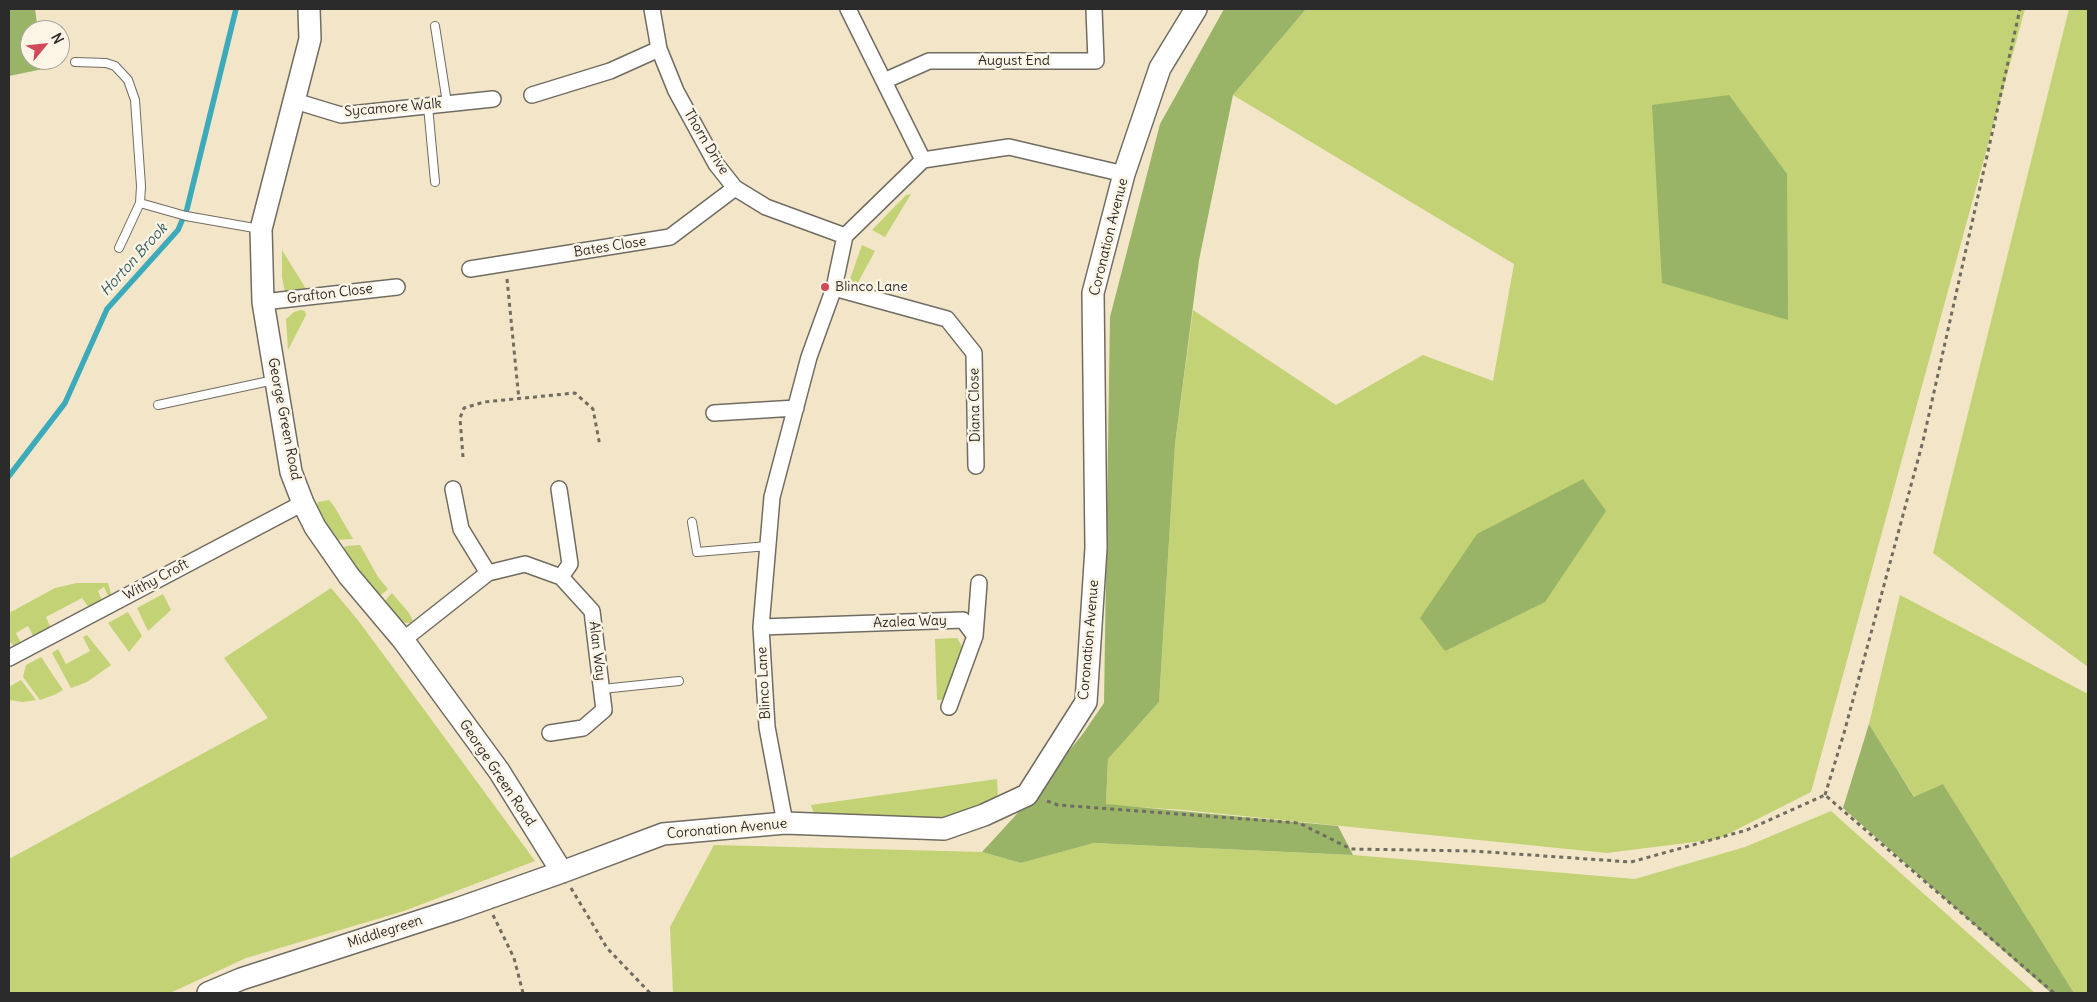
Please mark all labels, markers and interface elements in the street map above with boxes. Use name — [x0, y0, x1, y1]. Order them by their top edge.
north arrow — [20, 20, 70, 70]
text: N — [47, 30, 68, 47]
street label: August End — [978, 53, 1050, 69]
street label: Sycamore Walk — [344, 95, 442, 121]
street label: Thorn Drive — [680, 106, 732, 178]
street label: Coronation Avenue — [1086, 176, 1132, 298]
water label: Horton Brook — [97, 220, 171, 300]
street label: Bates Close — [573, 233, 647, 261]
place label: Blinco Lane — [835, 279, 908, 295]
street label: Grafton Close — [286, 280, 374, 308]
marker: Blinco Lane — [819, 281, 831, 293]
street label: George Green Road — [264, 356, 304, 482]
street label: Diana Close — [966, 368, 984, 442]
street label: Withy Croft — [120, 556, 192, 604]
street label: Coronation Avenue — [1075, 579, 1103, 701]
street label: Azalea Way — [873, 612, 947, 632]
street label: Alan Way — [585, 620, 609, 682]
street label: Blinco Lane — [754, 646, 774, 720]
street label: George Green Road — [455, 717, 539, 829]
street label: Coronation Avenue — [666, 815, 788, 843]
street label: Middlegreen — [345, 912, 425, 952]

